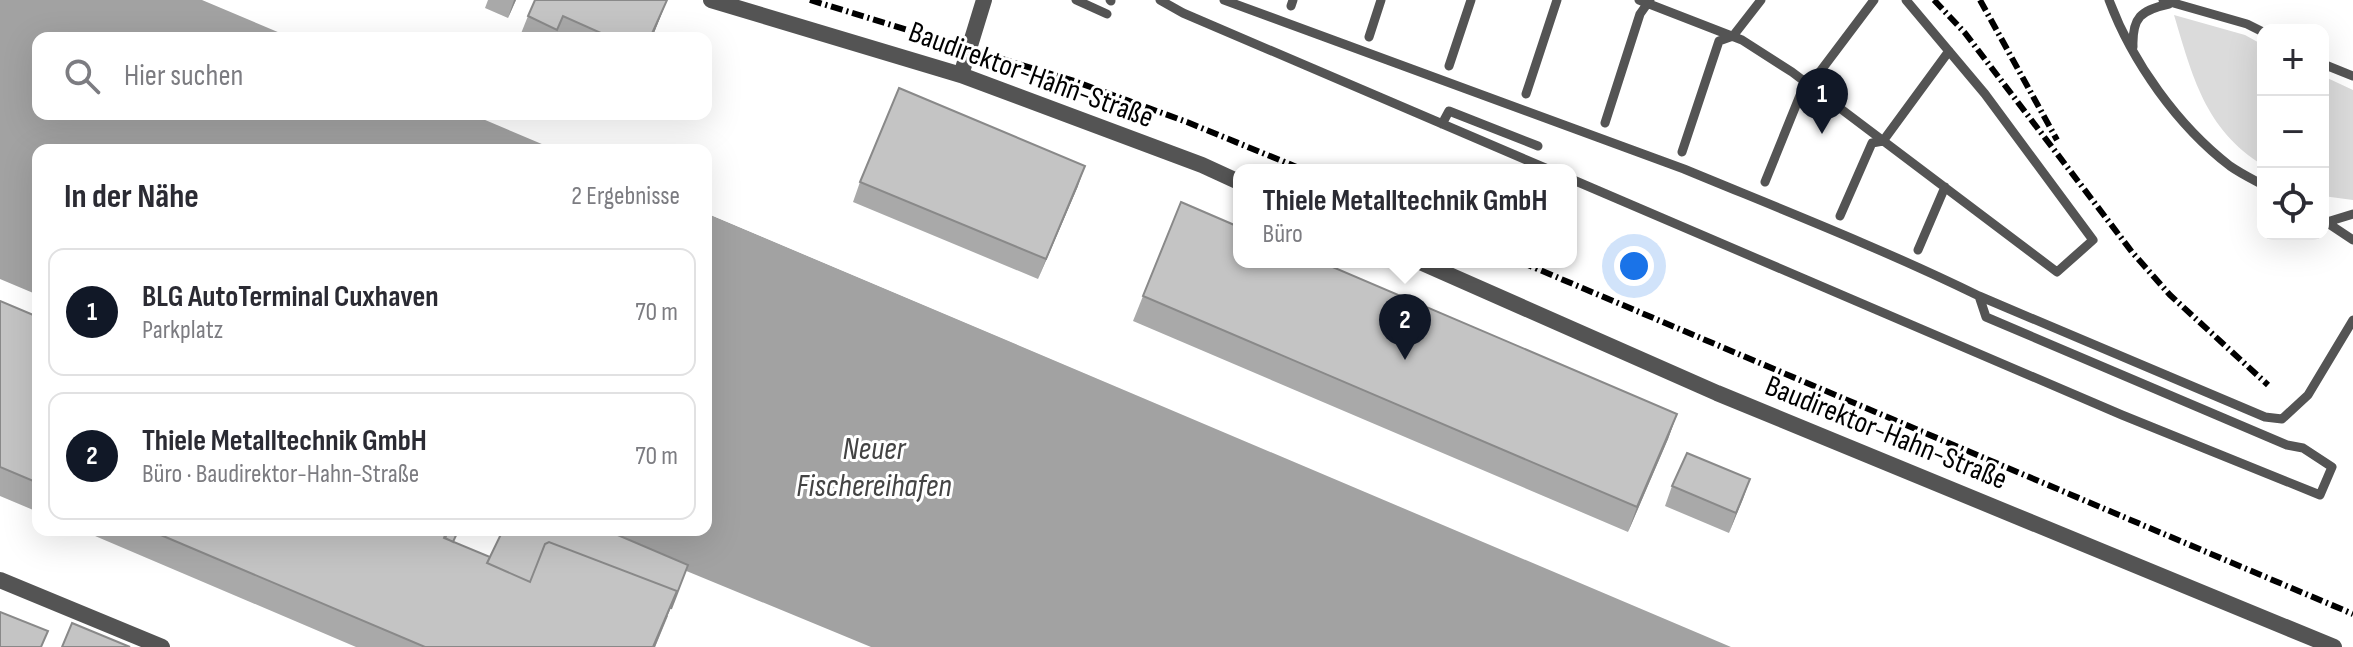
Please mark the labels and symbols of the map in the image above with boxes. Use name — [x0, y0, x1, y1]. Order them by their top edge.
street label: Baudirektor-Hahn-Straße — [904, 14, 1158, 136]
pin: 1 — [1796, 68, 1848, 134]
your location — [1614, 246, 1654, 286]
pin: 2 — [1379, 294, 1431, 360]
street label: Baudirektor-Hahn-Straße — [1760, 368, 2012, 498]
water label: Neuer Fischereihafen — [796, 430, 952, 506]

